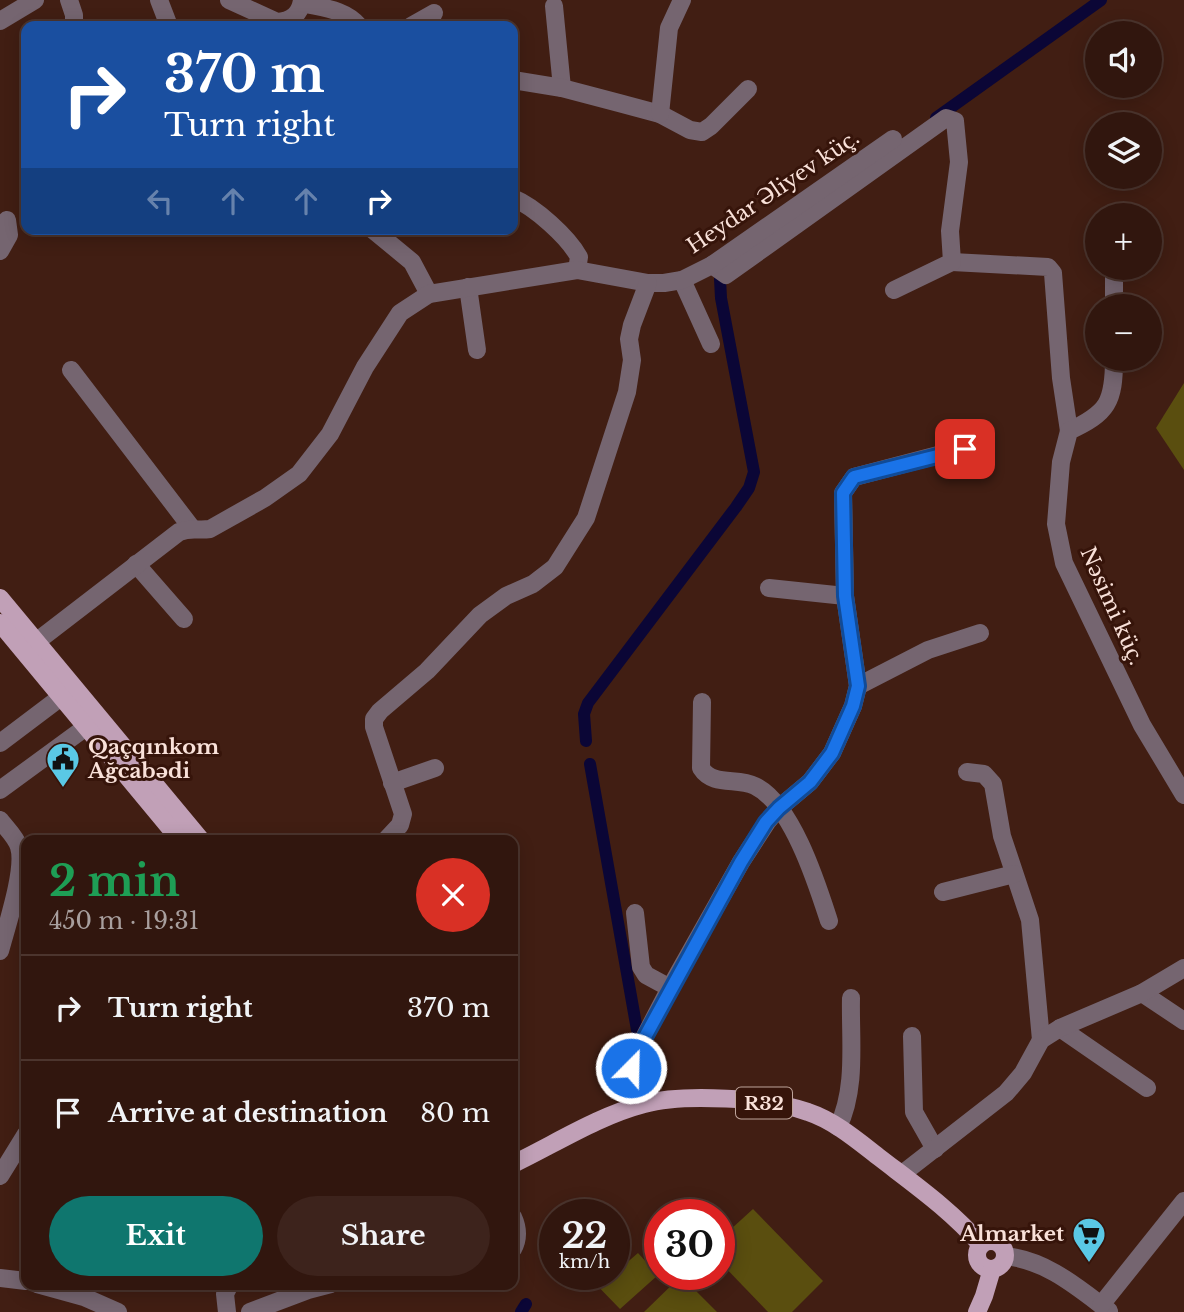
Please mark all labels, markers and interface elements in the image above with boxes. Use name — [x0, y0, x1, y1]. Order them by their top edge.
map controls — [1085, 21, 1162, 371]
button: sound — [1085, 21, 1162, 98]
text: 370 m — [164, 44, 325, 105]
icon: right — [49, 49, 140, 140]
text: Turn right — [164, 105, 335, 145]
button: layers — [1085, 112, 1162, 189]
street label: Heydar Əliyev küç. — [682, 125, 864, 259]
icon: left — [141, 182, 179, 220]
icon: ahead — [214, 182, 252, 220]
icon: ahead — [287, 182, 325, 220]
icon: right — [360, 182, 398, 220]
button: + — [1085, 203, 1162, 280]
button: − — [1085, 294, 1162, 371]
pin — [935, 419, 995, 479]
icon: arrive — [946, 430, 984, 468]
street label: Nəsimi küç. — [1074, 543, 1150, 669]
place label: Qaçqınkom Ağcabədi — [87, 734, 219, 784]
public building icon: Qaçqınkom Ağcabədi — [44, 740, 82, 789]
text: 2 min — [49, 855, 180, 907]
button: close — [416, 858, 490, 932]
text: 450 m · 19:31 — [49, 907, 199, 935]
icon: right — [49, 989, 87, 1027]
text: Turn right — [108, 992, 253, 1024]
text: 370 m — [407, 992, 490, 1024]
position arrow — [594, 1031, 668, 1105]
road number: R32 — [736, 1088, 792, 1119]
icon: arrive — [49, 1094, 87, 1132]
text: Arrive at destination — [108, 1097, 388, 1129]
text: 80 m — [420, 1097, 490, 1129]
button: Exit — [49, 1196, 263, 1276]
button: Share — [277, 1196, 490, 1276]
speed limit sign: 30 — [644, 1199, 735, 1290]
text: 22 — [562, 1214, 607, 1257]
supermarket icon: Almarket — [1070, 1215, 1108, 1264]
place label: Almarket — [959, 1221, 1064, 1247]
text: km/h — [559, 1251, 610, 1273]

